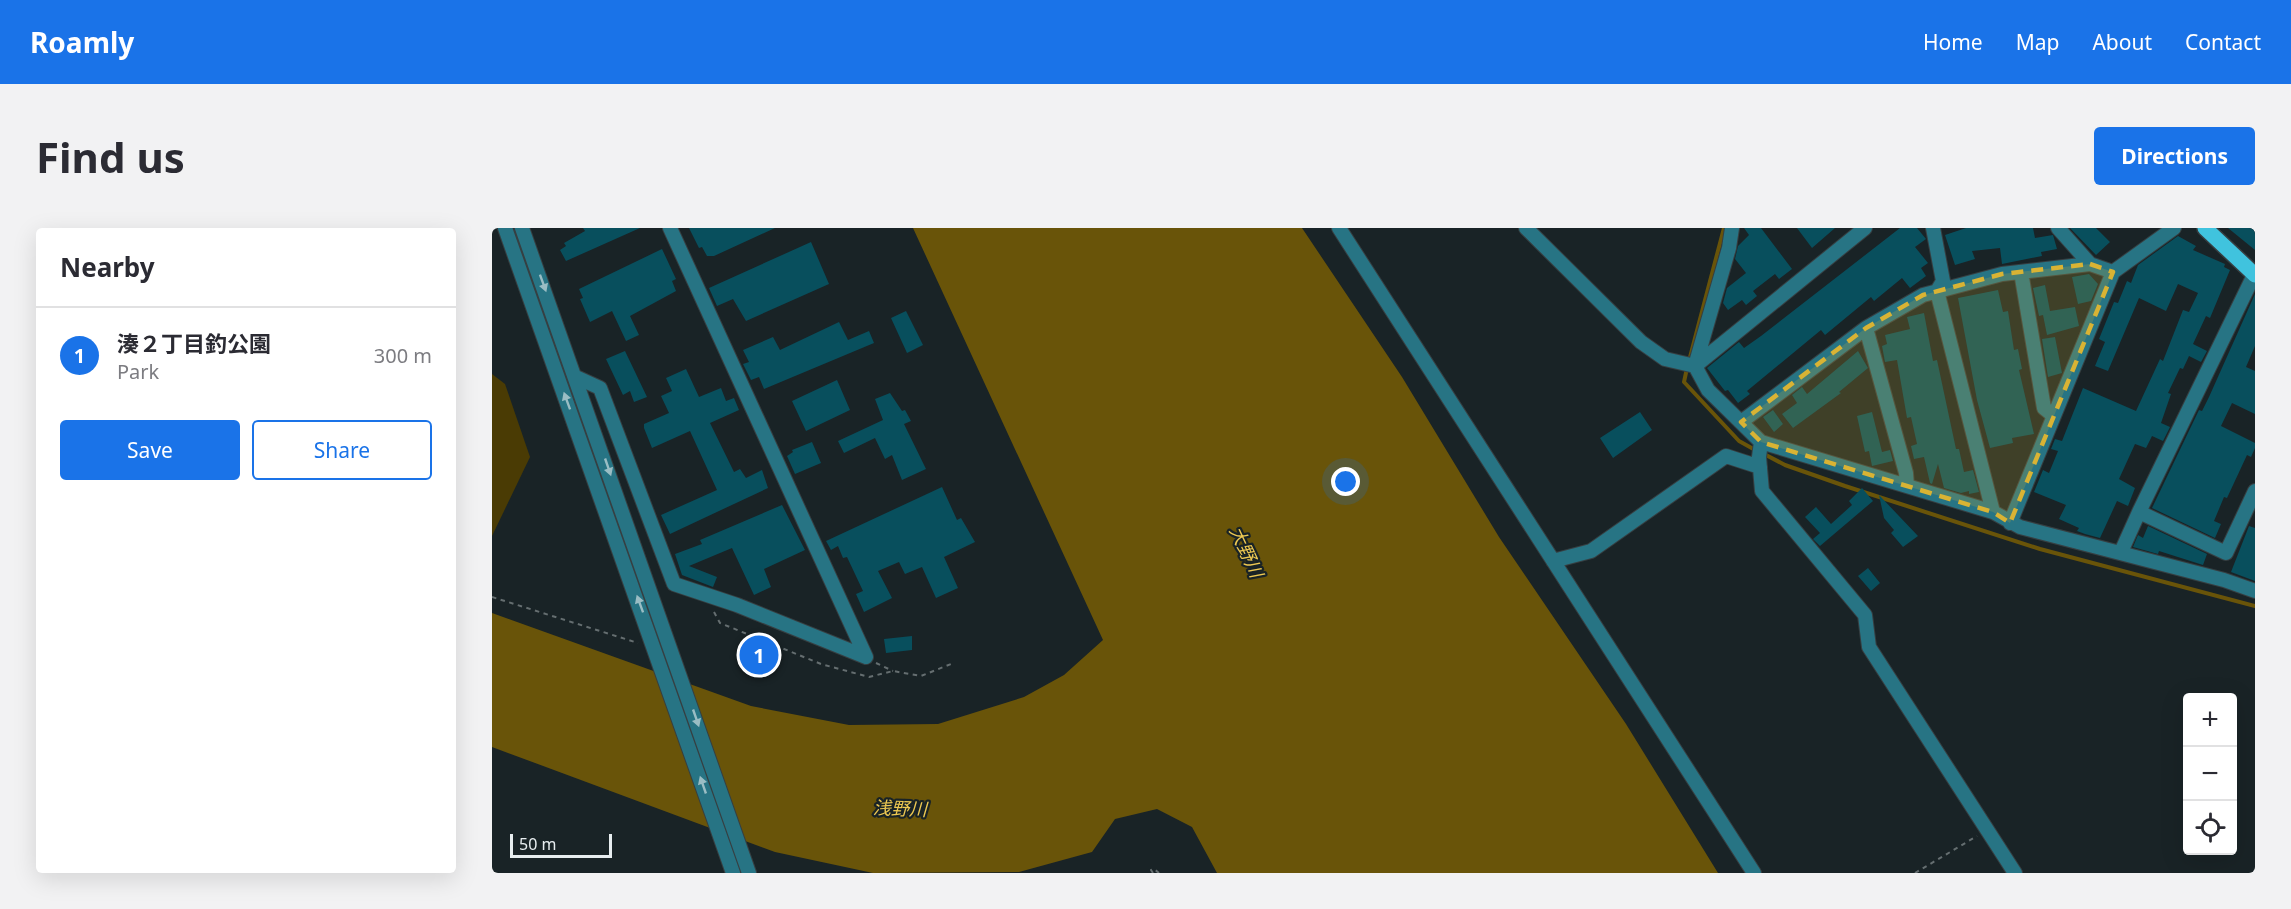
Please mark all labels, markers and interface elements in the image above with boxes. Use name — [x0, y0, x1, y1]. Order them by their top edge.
text: Roamly — [30, 23, 134, 61]
text: Home — [1923, 28, 1983, 56]
text: Map — [2016, 28, 2059, 56]
text: About — [2092, 28, 2152, 56]
text: Contact — [2185, 28, 2261, 56]
button: Directions — [2094, 127, 2255, 185]
text: Find us — [36, 128, 185, 185]
text: Nearby — [60, 249, 155, 285]
one-way arrow — [538, 274, 548, 292]
text: 湊２丁目釣公園 — [117, 328, 271, 358]
text: 1 — [74, 342, 85, 369]
text: 300 m — [374, 342, 432, 369]
text: Park — [117, 358, 159, 385]
one-way arrow — [561, 392, 571, 410]
button: Save — [60, 420, 240, 480]
button: Share — [252, 420, 432, 480]
one-way arrow — [604, 458, 614, 476]
your location — [1331, 467, 1360, 496]
water label: 大野川 — [1225, 522, 1270, 583]
one-way arrow — [634, 595, 644, 613]
pin: 1 — [740, 632, 778, 678]
map controls — [2183, 693, 2237, 855]
button: + — [2183, 693, 2237, 747]
one-way arrow — [691, 709, 701, 727]
button: − — [2183, 747, 2237, 801]
one-way arrow — [697, 776, 707, 794]
water label: 浅野川 — [873, 795, 929, 821]
button: locate — [2183, 801, 2237, 855]
scale bar — [510, 831, 612, 858]
text: 50 m — [519, 833, 556, 855]

